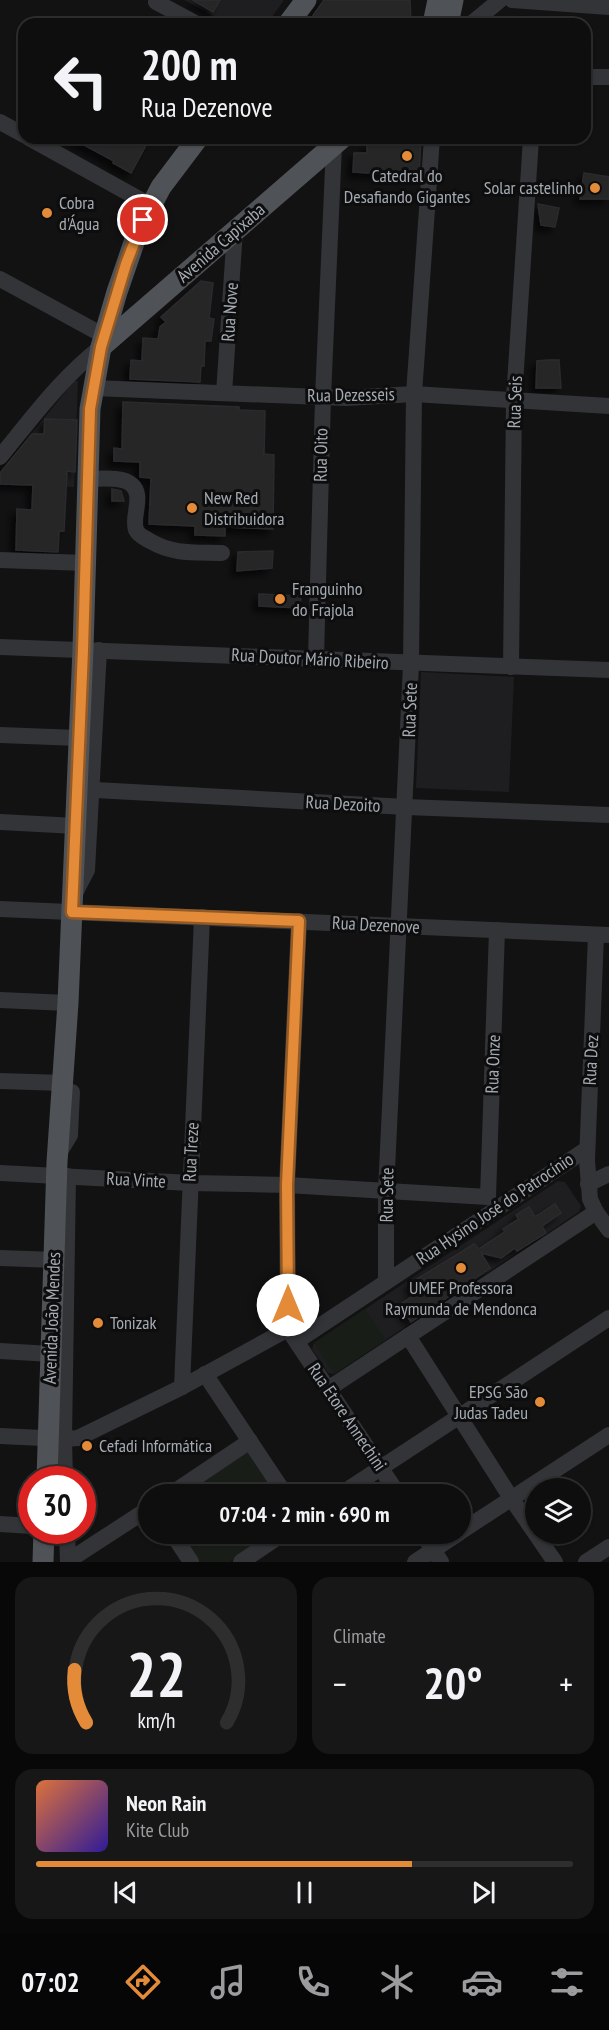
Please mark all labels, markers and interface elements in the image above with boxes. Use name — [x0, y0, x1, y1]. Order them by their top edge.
text: 200 m — [141, 37, 238, 92]
icon: left — [42, 42, 120, 120]
text: Rua Dezenove — [141, 90, 273, 124]
marker: Catedral do Desafiando Gigantes — [400, 149, 414, 163]
place label: Catedral do Desafiando Gigantes — [344, 164, 470, 208]
place label: Solar castelinho — [484, 176, 583, 199]
marker: Solar castelinho — [588, 181, 602, 195]
place label: Cobra d'Água — [59, 191, 99, 235]
pin — [117, 194, 168, 245]
street label: Avenida Capixaba — [172, 198, 270, 287]
icon: arrive — [126, 203, 159, 236]
marker: Cobra d'Água — [40, 206, 54, 220]
street label: Rua Nove — [216, 282, 243, 342]
street label: Rua Seis — [502, 375, 527, 429]
street label: Rua Dezesseis — [307, 382, 395, 407]
street label: Rua Oito — [309, 428, 332, 482]
place label: New Red Distribuidora — [204, 486, 284, 530]
marker: New Red Distribuidora — [185, 501, 199, 515]
place label: Franguinho do Frajola — [292, 577, 363, 621]
marker: Franguinho do Frajola — [273, 592, 287, 606]
street label: Rua Doutor Mário Ribeiro — [231, 643, 389, 674]
street label: Rua Sete — [397, 682, 422, 738]
street label: Rua Dezoito — [305, 790, 381, 817]
street label: Rua Dezenove — [332, 911, 420, 938]
street label: Rua Onze — [480, 1034, 505, 1094]
street label: Rua Dez — [578, 1034, 603, 1086]
street label: Rua Treze — [177, 1122, 204, 1182]
street label: Rua Hysino José do Patrocínio — [412, 1147, 578, 1270]
street label: Rua Vinte — [106, 1166, 166, 1193]
street label: Rua Sete — [375, 1167, 398, 1223]
street label: Avenida João Mendes — [38, 1252, 65, 1384]
marker: UMEF Professora Raymunda de Mendonca — [454, 1261, 468, 1275]
position arrow — [256, 1273, 320, 1337]
place label: UMEF Professora Raymunda de Mendonca — [385, 1276, 537, 1320]
place label: Tonizak — [110, 1311, 156, 1334]
marker: Tonizak — [91, 1316, 105, 1330]
street label: Rua Etore Annechini — [303, 1358, 392, 1475]
place label: EPSG São Judas Tadeu — [454, 1380, 528, 1424]
marker: EPSG São Judas Tadeu — [533, 1395, 547, 1409]
place label: Cefadi Informática — [99, 1434, 212, 1457]
marker: Cefadi Informática — [80, 1439, 94, 1453]
speed limit sign: 30 — [18, 1466, 96, 1544]
map controls — [525, 1478, 591, 1544]
button: layers — [525, 1478, 591, 1544]
text: 07:04 · 2 min · 690 m — [219, 1500, 390, 1528]
text: Climate — [333, 1623, 386, 1649]
text: 22 — [126, 1633, 186, 1714]
text: 20° — [423, 1653, 483, 1711]
text: − — [333, 1662, 347, 1705]
text: + — [559, 1662, 573, 1705]
text: km/h — [137, 1706, 175, 1734]
text: Neon Rain — [126, 1789, 206, 1817]
text: Kite Club — [126, 1817, 189, 1843]
icon: previous — [109, 1876, 142, 1909]
icon: pause — [288, 1876, 321, 1909]
icon: next — [467, 1876, 500, 1909]
icon: directions — [122, 1961, 164, 2003]
icon: music — [207, 1961, 249, 2003]
icon: phone — [292, 1961, 334, 2003]
icon: climate — [376, 1961, 418, 2003]
icon: car — [461, 1961, 503, 2003]
icon: filters — [546, 1961, 588, 2003]
text: 07:02 — [21, 1965, 80, 1999]

